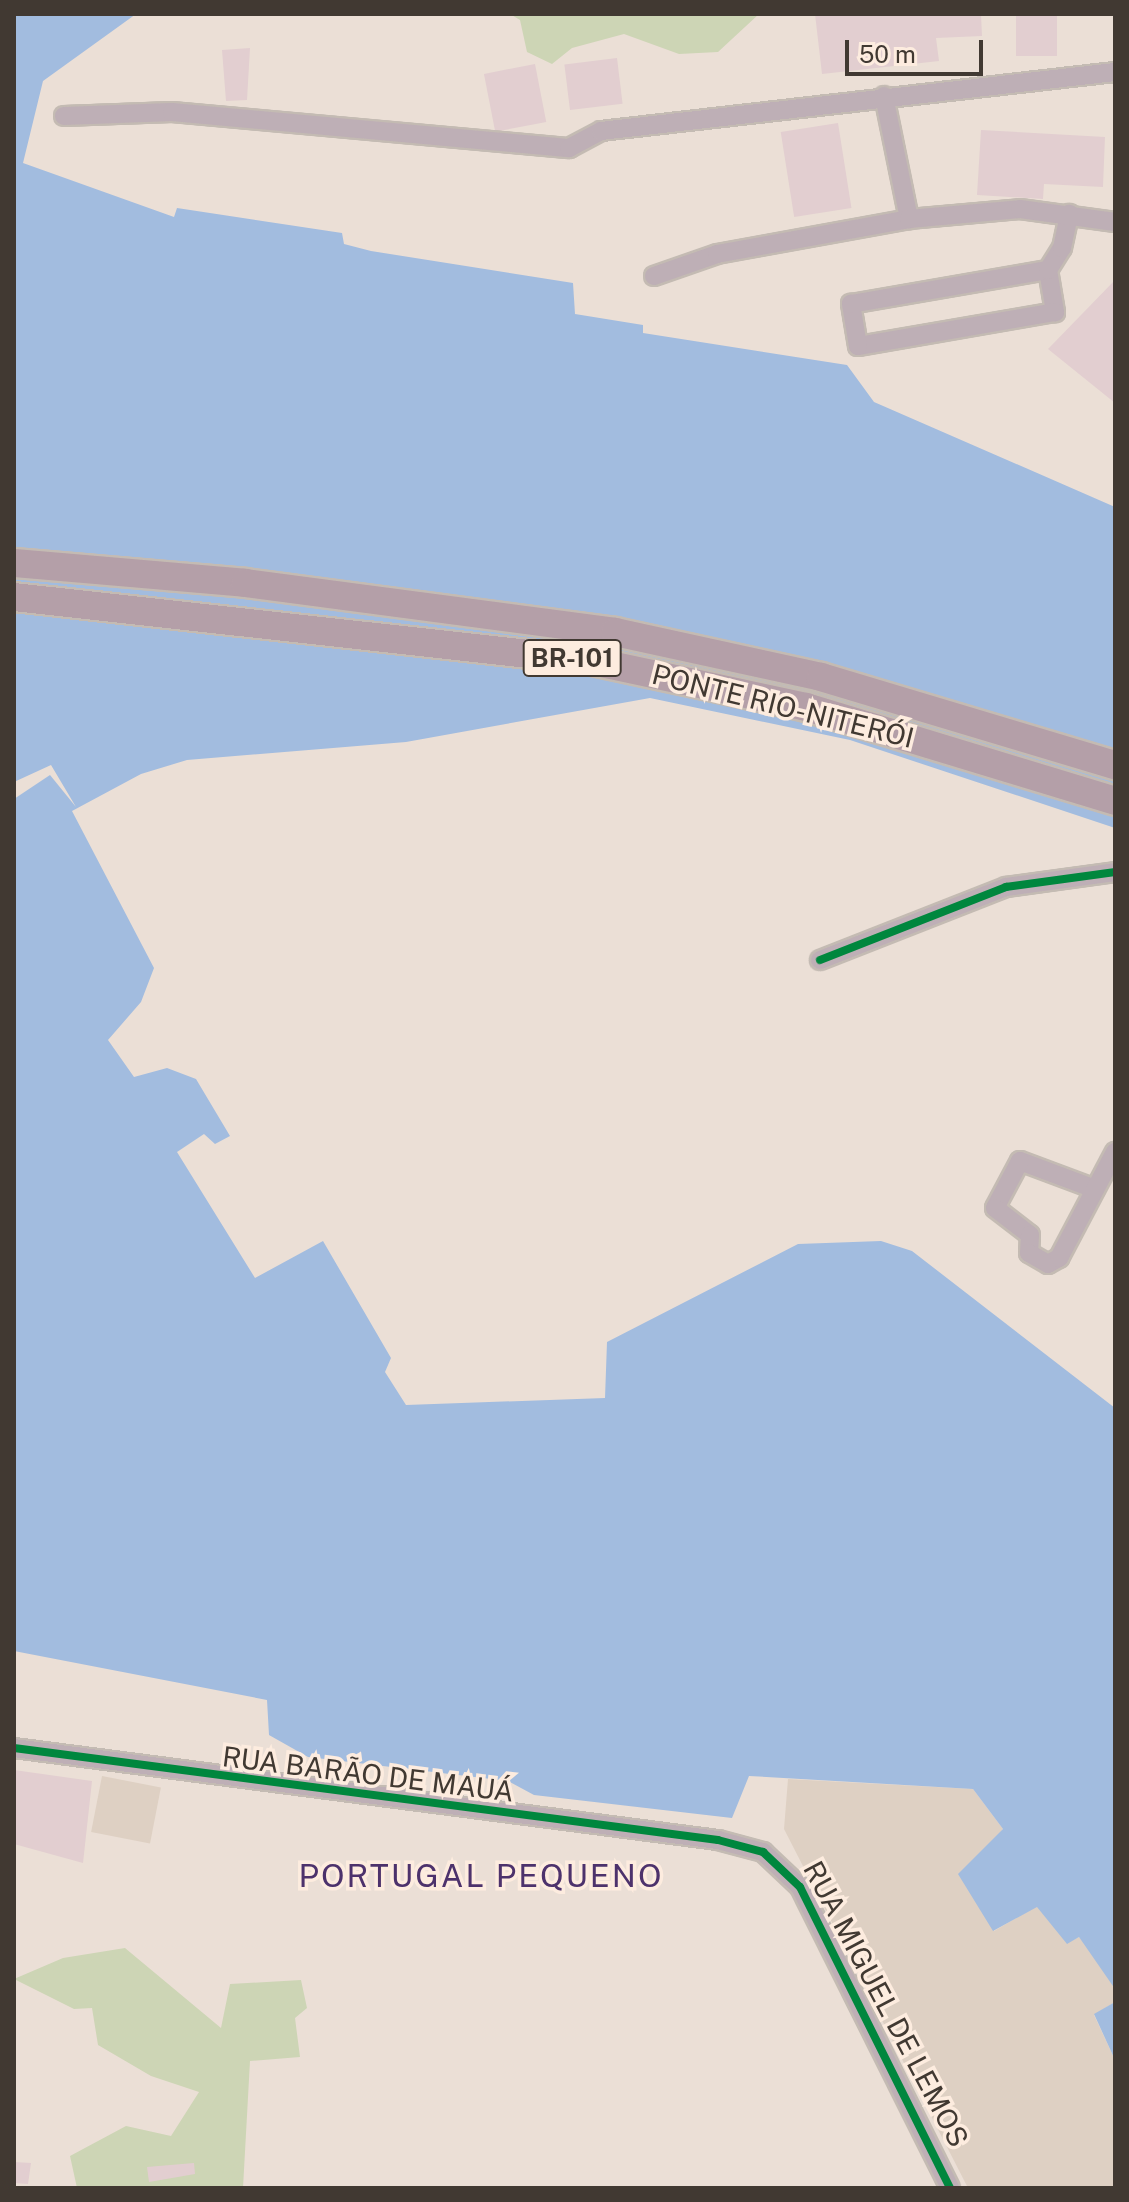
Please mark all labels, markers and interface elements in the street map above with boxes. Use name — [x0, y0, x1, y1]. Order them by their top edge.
scale bar — [849, 24, 987, 74]
text: 50 m — [859, 40, 916, 68]
road number: BR-101 — [522, 636, 622, 680]
street label: PONTE RIO-NITERÓI — [649, 657, 917, 755]
street label: RUA BARÃO DE MAUÁ — [220, 1739, 516, 1809]
street label: RUA MIGUEL DE LEMOS — [796, 1856, 976, 2152]
district label: PORTUGAL PEQUENO — [299, 1857, 663, 1895]

